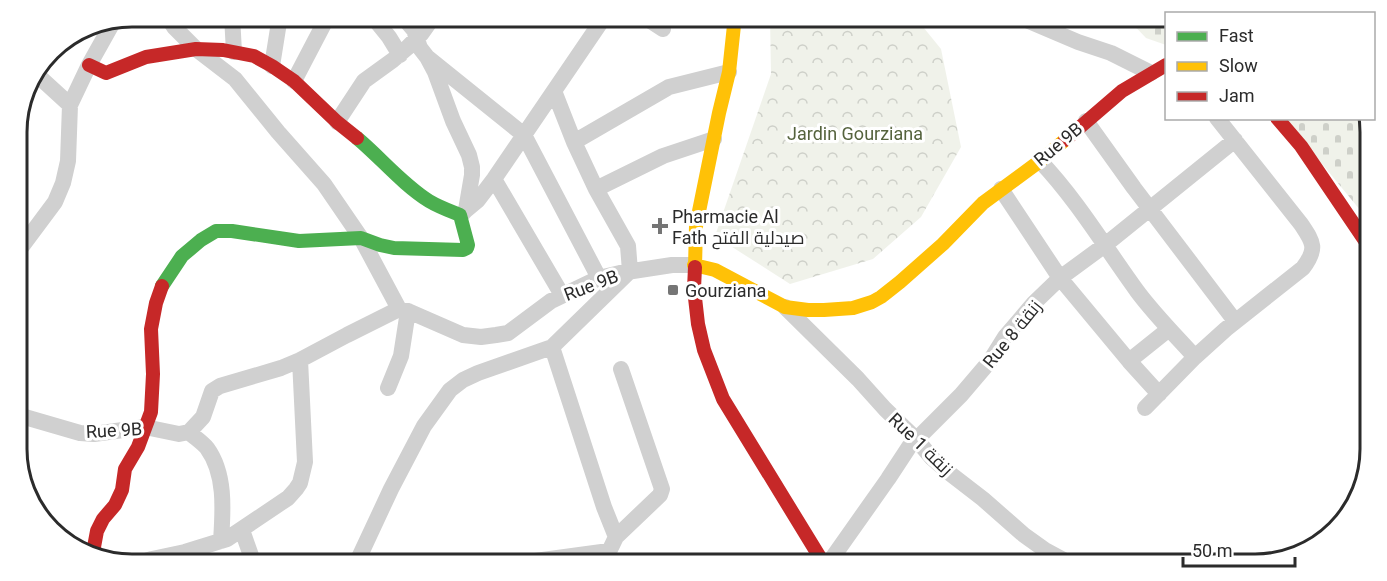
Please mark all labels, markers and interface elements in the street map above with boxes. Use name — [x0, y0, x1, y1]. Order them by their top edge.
legend — [1165, 12, 1375, 120]
text: Fast — [1219, 25, 1254, 46]
text: Slow — [1219, 55, 1258, 76]
text: Jam — [1219, 85, 1255, 106]
street label: Rue 9B — [1030, 118, 1086, 170]
park label: Jardin Gourziana — [787, 123, 923, 144]
place label: Pharmacie Al Fath صيدلية الفتح — [672, 206, 804, 250]
marker: Pharmacie Al Fath صيدلية الفتح — [653, 219, 667, 233]
street label: Rue 9B — [561, 265, 621, 305]
place label: Gourziana — [685, 280, 766, 301]
marker: Gourziana — [666, 283, 680, 297]
street label: Rue 8 زنقة — [978, 296, 1046, 373]
street label: Rue 1 زنقة — [884, 408, 957, 480]
street label: Rue 9B — [85, 418, 143, 442]
scale bar — [1183, 530, 1296, 568]
text: 50 m — [1192, 540, 1232, 561]

